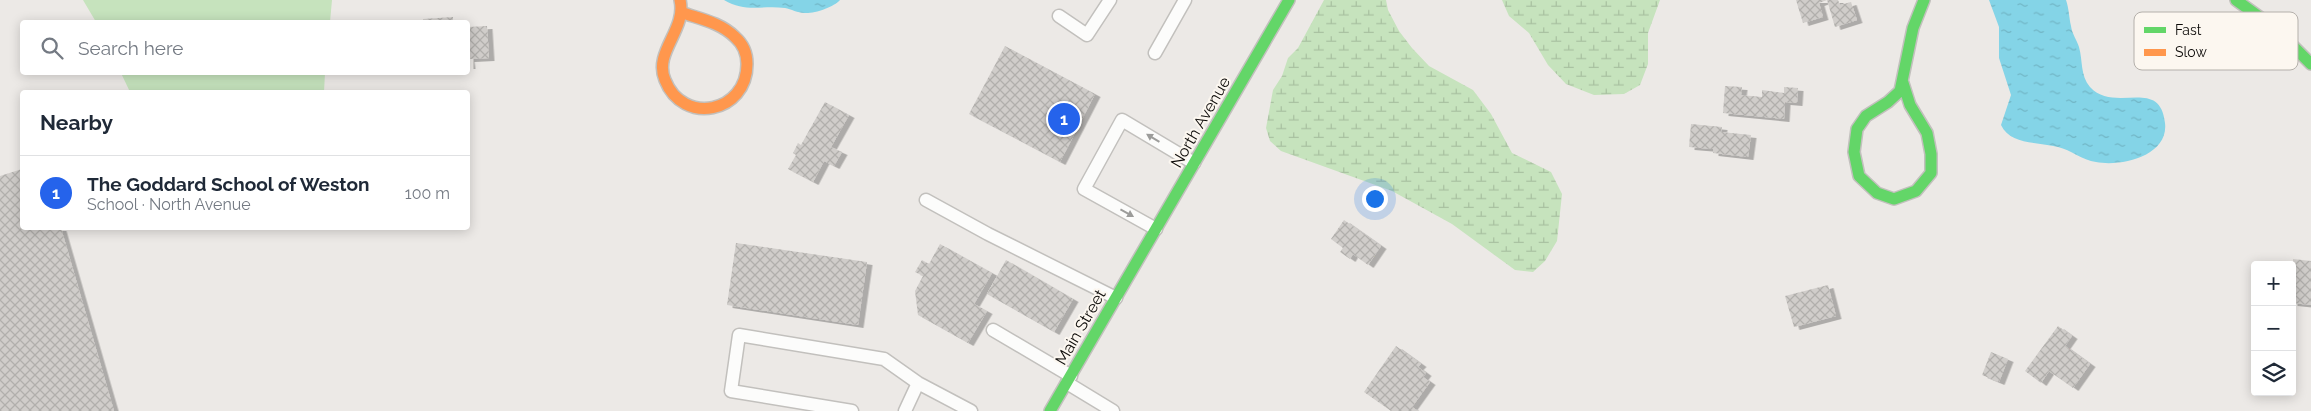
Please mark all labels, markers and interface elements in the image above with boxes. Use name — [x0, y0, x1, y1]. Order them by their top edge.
legend — [2134, 12, 2298, 70]
search box — [20, 20, 470, 75]
text: Fast — [2175, 22, 2202, 38]
icon: search — [38, 34, 66, 62]
text: Search here — [78, 37, 184, 59]
text: Slow — [2175, 44, 2207, 60]
street label: North Avenue — [1167, 73, 1234, 171]
pin: 1 — [1048, 100, 1080, 138]
text: Nearby — [40, 110, 113, 135]
one-way arrow — [1146, 134, 1159, 143]
text: The Goddard School of Weston — [87, 173, 369, 195]
text: 1 — [52, 184, 60, 203]
text: 100 m — [405, 184, 450, 203]
your location — [1362, 186, 1388, 212]
text: School · North Avenue — [87, 195, 251, 214]
one-way arrow — [1120, 208, 1133, 217]
map controls — [2251, 261, 2296, 396]
button: + — [2251, 261, 2296, 306]
street label: Main Street — [1051, 286, 1110, 368]
button: − — [2251, 306, 2296, 351]
button: layers — [2251, 351, 2296, 396]

